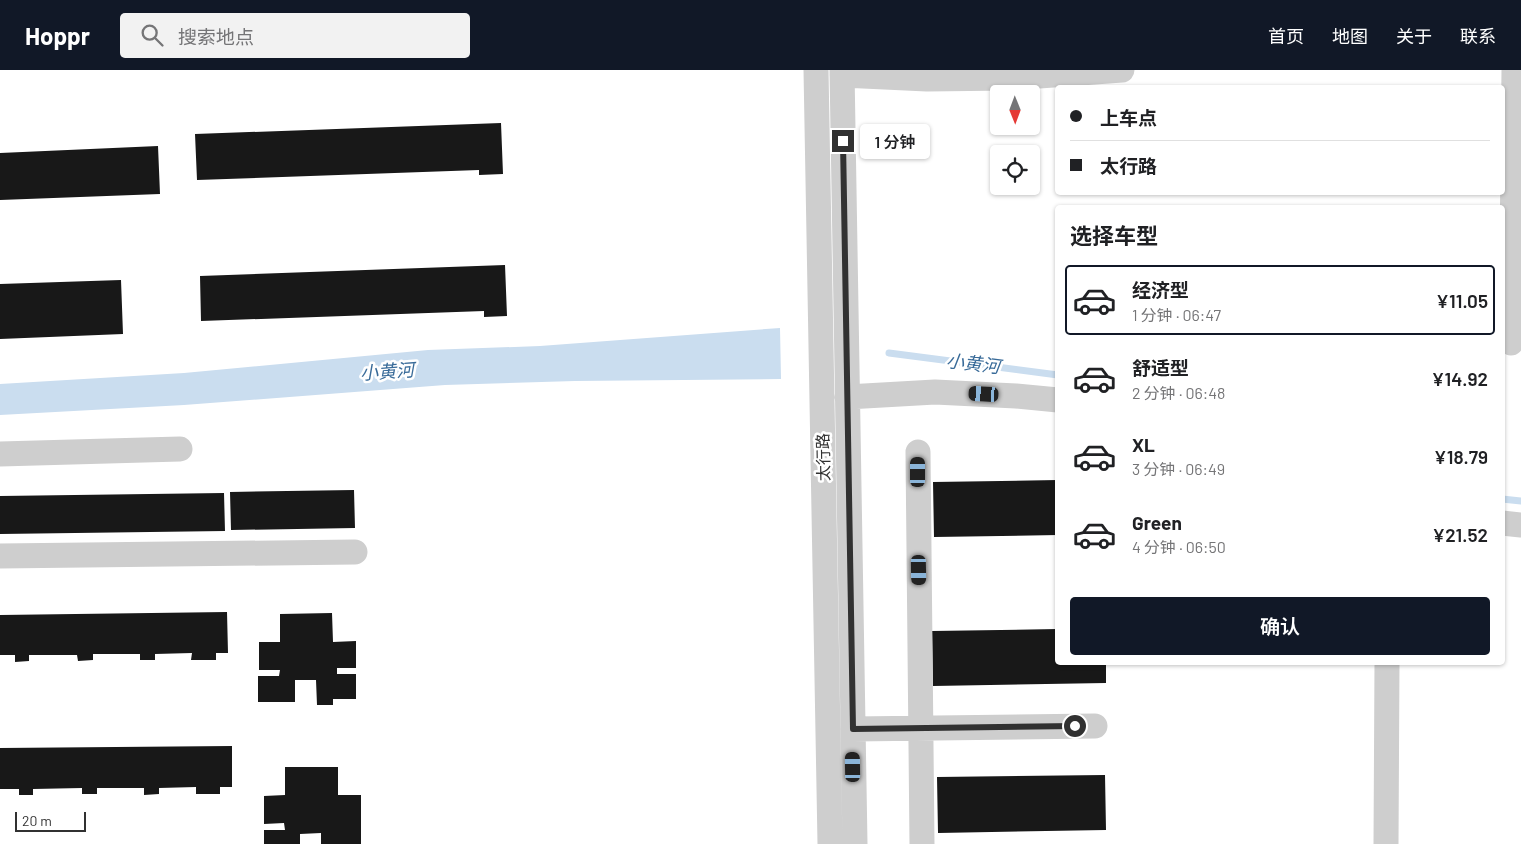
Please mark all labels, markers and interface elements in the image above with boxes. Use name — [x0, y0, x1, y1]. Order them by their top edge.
search box — [120, 13, 470, 58]
text: Hoppr — [25, 21, 90, 50]
icon: search — [138, 21, 166, 49]
text: 搜索地点 — [178, 25, 254, 48]
text: 首页 — [1268, 25, 1304, 47]
text: 地图 — [1332, 25, 1368, 47]
text: 关于 — [1396, 25, 1432, 47]
text: 联系 — [1460, 25, 1496, 47]
north arrow — [990, 85, 1040, 135]
map controls — [990, 85, 1040, 195]
text: 上车点 — [1100, 106, 1157, 129]
callout: 1 分钟 — [860, 124, 930, 158]
route end — [832, 130, 854, 152]
text: 1 分钟 — [875, 132, 915, 151]
button: locate — [990, 145, 1040, 195]
text: 太行路 — [1100, 154, 1157, 177]
text: 选择车型 — [1070, 222, 1158, 248]
icon: car — [1072, 278, 1117, 323]
text: 经济型 — [1132, 278, 1189, 301]
text: ¥11.05 — [1436, 289, 1488, 312]
text: 1 分钟 · 06:47 — [1132, 305, 1221, 324]
water label: 小黄河 — [945, 349, 1004, 378]
icon: car — [1072, 356, 1117, 401]
text: 舒适型 — [1132, 356, 1189, 379]
water label: 小黄河 — [359, 358, 418, 384]
text: ¥14.92 — [1431, 367, 1488, 390]
text: 2 分钟 · 06:48 — [1132, 383, 1225, 402]
car — [968, 386, 999, 402]
street label: 太行路 — [813, 433, 832, 481]
text: XL — [1132, 433, 1155, 456]
icon: car — [1072, 434, 1117, 479]
text: ¥18.79 — [1434, 445, 1488, 468]
car — [910, 457, 925, 487]
text: 3 分钟 · 06:49 — [1132, 459, 1225, 478]
text: Green — [1132, 511, 1182, 534]
icon: car — [1072, 512, 1117, 557]
text: ¥21.52 — [1432, 523, 1488, 546]
text: 4 分钟 · 06:50 — [1132, 537, 1226, 556]
car — [911, 555, 926, 585]
button: 确认 — [1070, 597, 1490, 655]
route start — [1064, 715, 1086, 737]
car — [845, 752, 860, 782]
scale bar — [15, 809, 86, 832]
text: 20 m — [22, 812, 52, 829]

